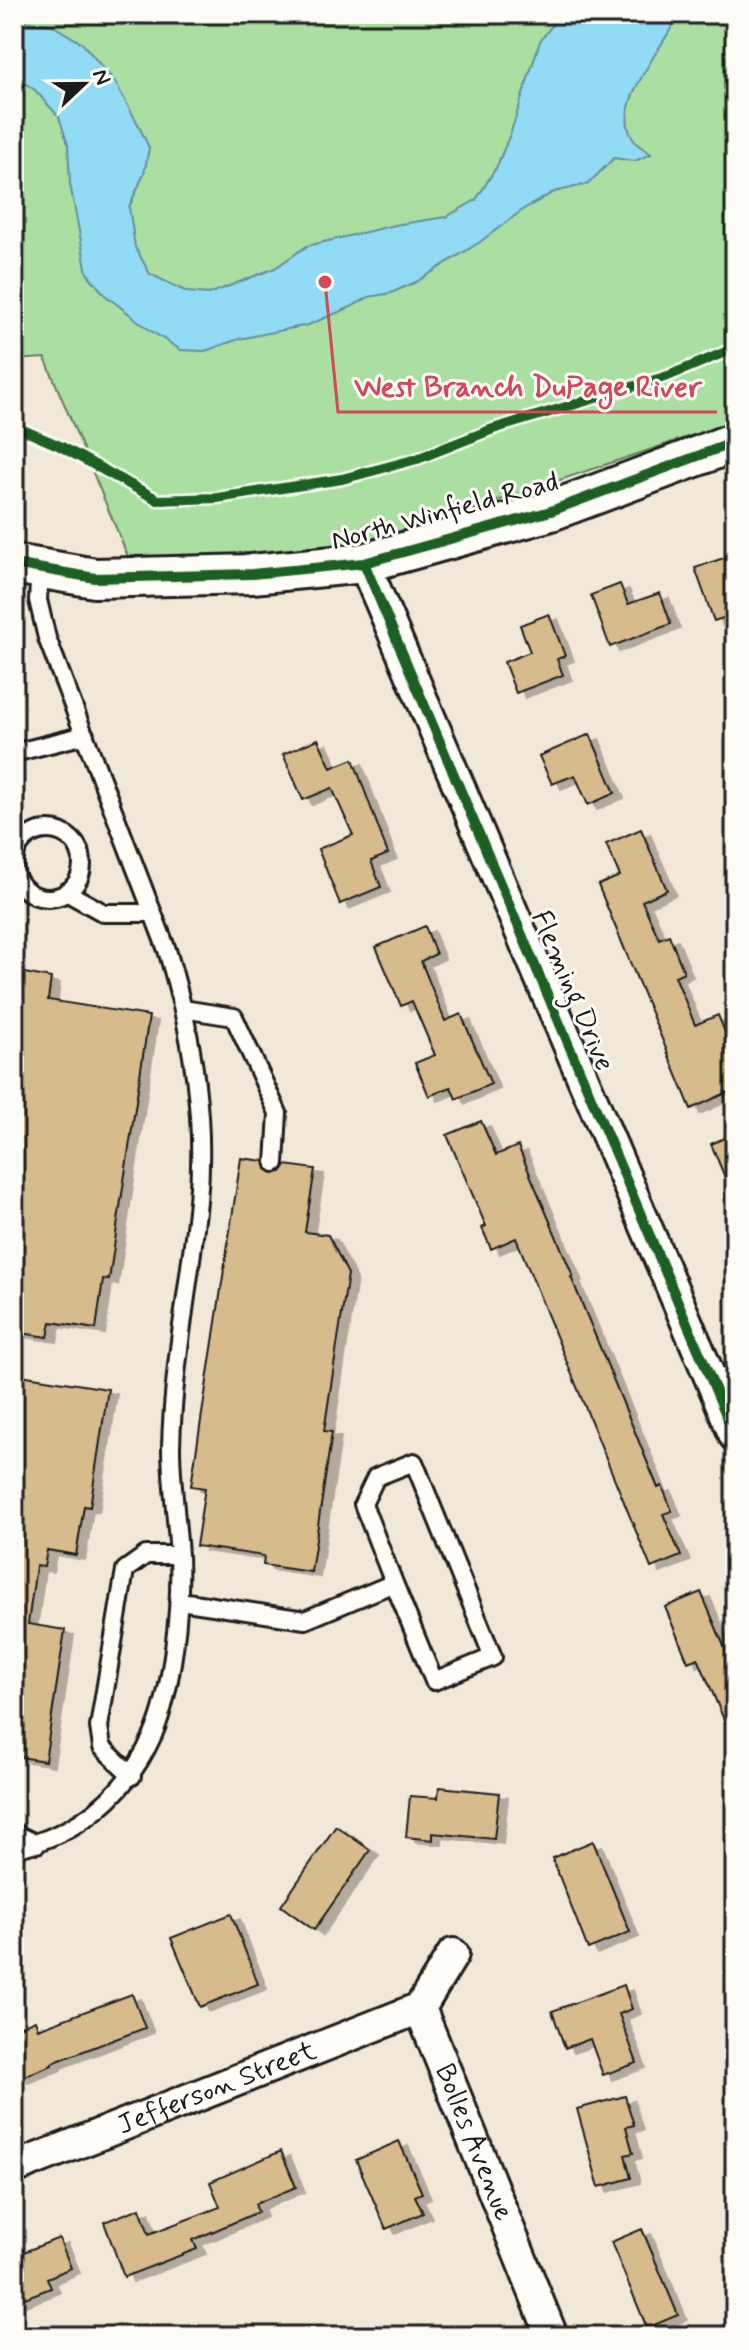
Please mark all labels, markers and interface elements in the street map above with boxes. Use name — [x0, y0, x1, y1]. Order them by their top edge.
north arrow — [44, 44, 124, 124]
text: N — [85, 65, 116, 89]
callout: West Branch DuPage River — [338, 358, 717, 412]
text: West Branch DuPage River — [353, 368, 703, 410]
street label: North Winfield Road — [327, 464, 563, 560]
street label: Fleming Drive — [519, 905, 622, 1078]
street label: Jefferson Street — [112, 2032, 322, 2144]
street label: Bolles Avenue — [426, 2058, 522, 2226]

